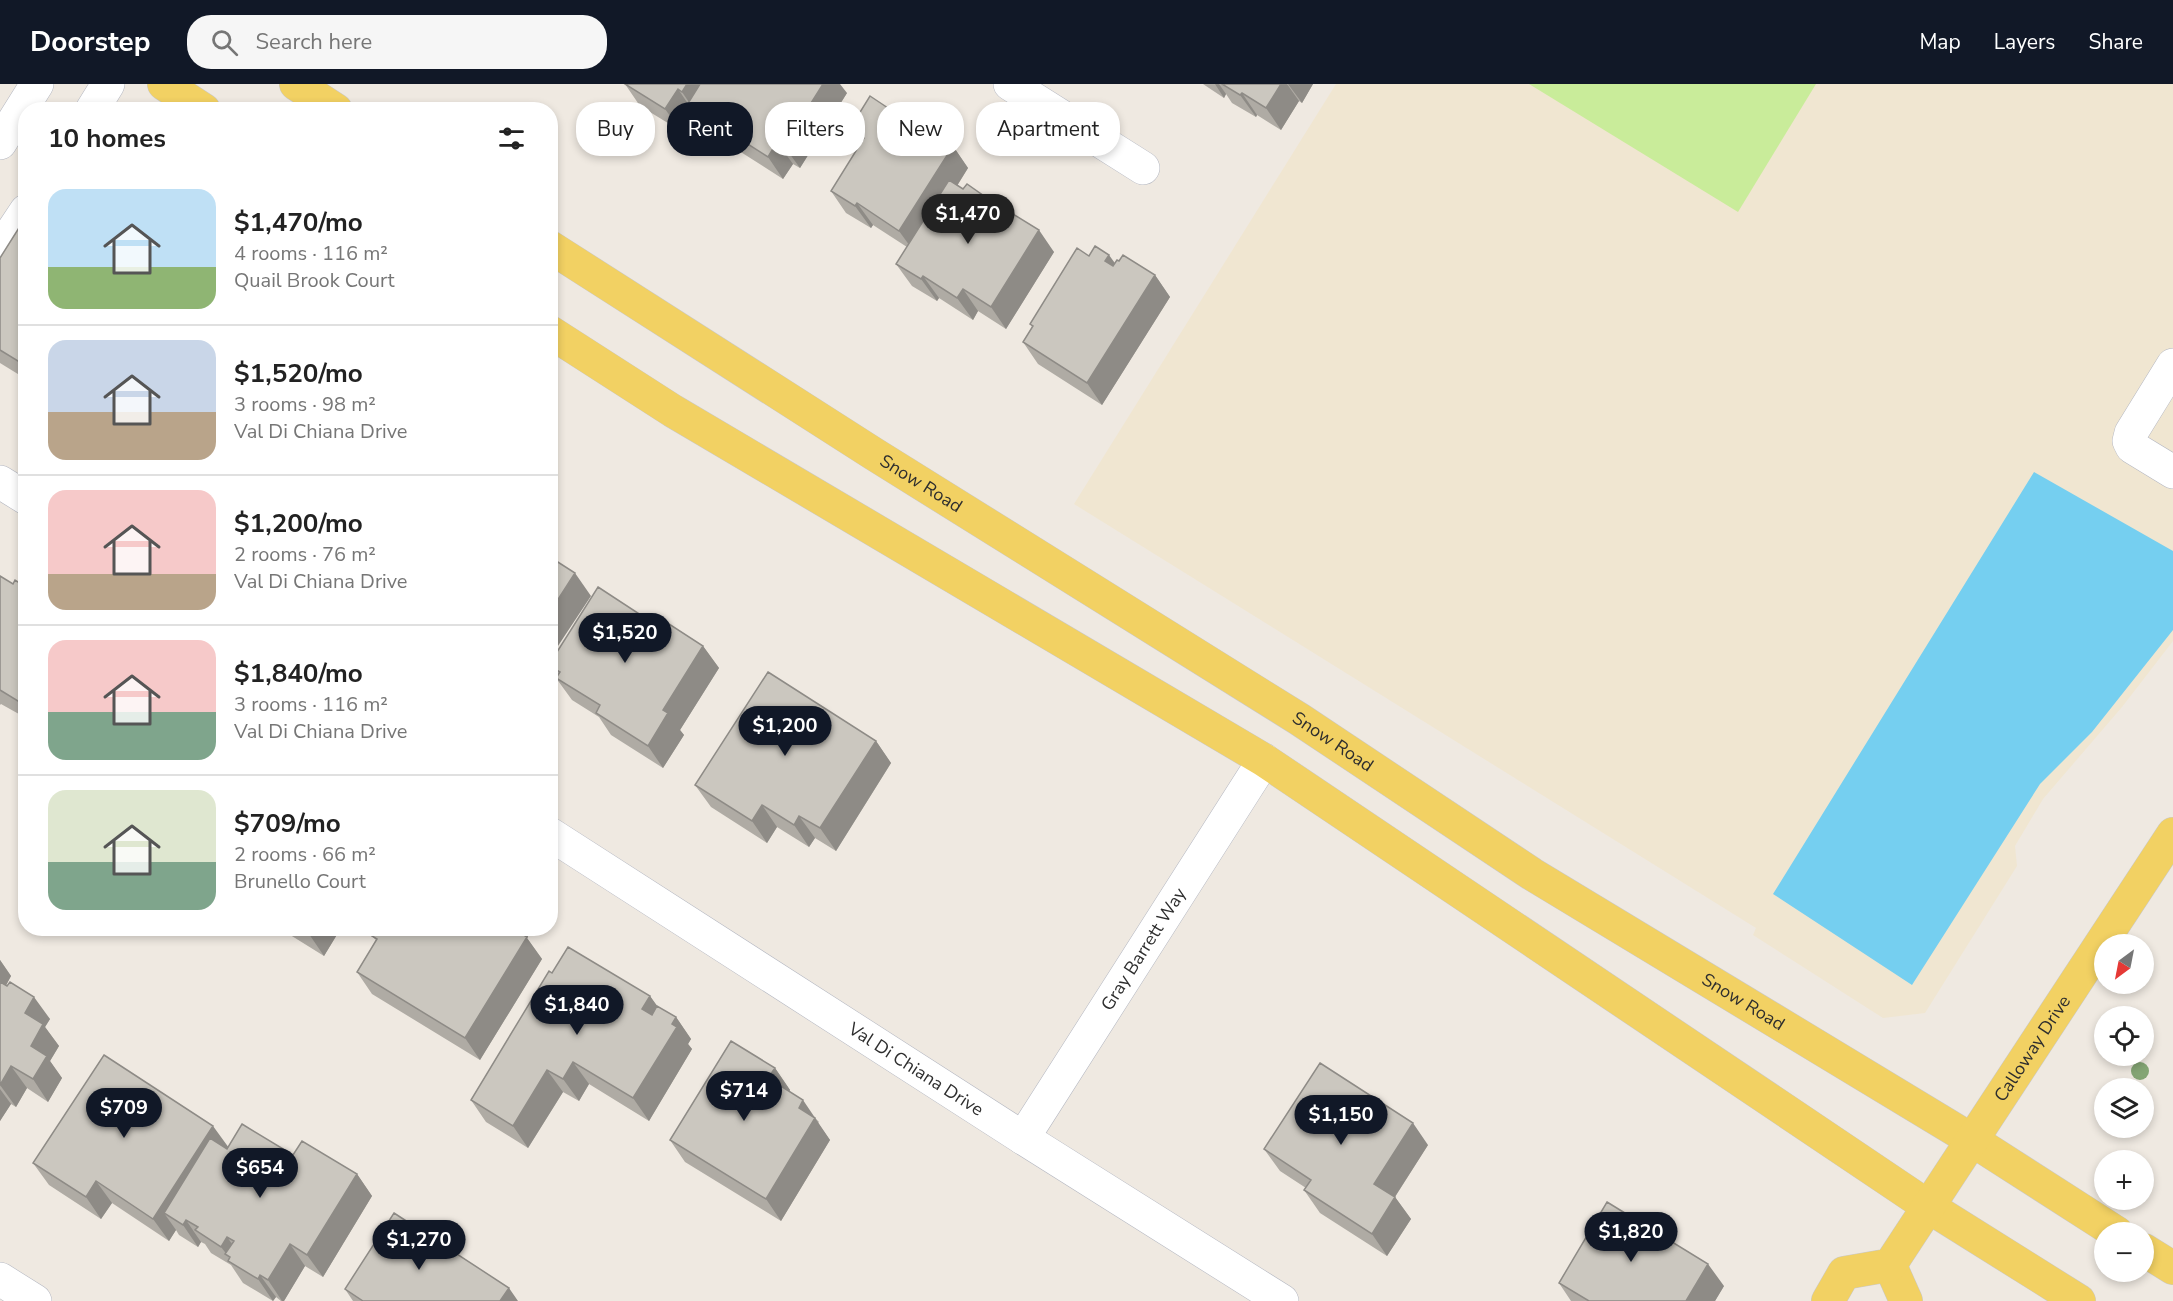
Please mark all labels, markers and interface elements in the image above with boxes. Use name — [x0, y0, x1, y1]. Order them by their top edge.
search box — [187, 15, 607, 69]
text: Doorstep — [30, 23, 151, 61]
icon: search — [208, 26, 241, 59]
text: Search here — [256, 27, 372, 57]
text: Map — [1919, 28, 1961, 56]
text: Layers — [1994, 28, 2055, 56]
text: Share — [2088, 28, 2143, 56]
chip: Buy — [576, 102, 655, 156]
chip: Rent — [667, 102, 753, 156]
chip: Filters — [765, 102, 865, 156]
chip: New — [877, 102, 964, 156]
chip: Apartment — [976, 102, 1120, 156]
text: 10 homes — [48, 121, 166, 156]
icon: filters — [495, 122, 528, 155]
pin: $1,470 — [919, 194, 1017, 245]
text: $1,470 — [936, 200, 1000, 227]
text: $1,470/mo — [234, 205, 363, 240]
icon: home — [96, 213, 168, 285]
text: 4 rooms · 116 m² — [234, 240, 388, 267]
text: Quail Brook Court — [234, 267, 395, 294]
text: $1,520/mo — [234, 356, 363, 391]
icon: home — [96, 364, 168, 436]
text: 3 rooms · 98 m² — [234, 391, 376, 418]
text: Val Di Chiana Drive — [234, 418, 408, 445]
street label: Snow Road — [875, 449, 967, 518]
text: $1,200/mo — [234, 506, 363, 541]
icon: home — [96, 514, 168, 586]
text: 2 rooms · 76 m² — [234, 541, 376, 568]
text: Val Di Chiana Drive — [234, 568, 408, 595]
pin: $1,520 — [576, 613, 674, 664]
text: $1,520 — [593, 619, 657, 646]
text: $1,840/mo — [234, 656, 363, 691]
icon: home — [96, 664, 168, 736]
text: 3 rooms · 116 m² — [234, 691, 388, 718]
pin: $1,200 — [736, 706, 834, 757]
street label: Snow Road — [1288, 706, 1378, 777]
text: $1,200 — [753, 712, 817, 739]
text: Val Di Chiana Drive — [234, 718, 408, 745]
text: $709/mo — [234, 806, 341, 841]
icon: home — [96, 814, 168, 886]
text: 2 rooms · 66 m² — [234, 841, 376, 868]
text: Brunello Court — [234, 868, 366, 895]
street label: Gray Barrett Way — [1095, 882, 1192, 1015]
north arrow — [2094, 934, 2154, 994]
map controls — [2094, 934, 2154, 1282]
street label: Snow Road — [1697, 967, 1789, 1036]
pin: $1,840 — [528, 985, 626, 1036]
street label: Calloway Drive — [1988, 990, 2076, 1106]
text: $1,840 — [545, 991, 609, 1018]
button: locate — [2094, 1006, 2154, 1066]
street label: Val Di Chiana Drive — [843, 1016, 988, 1122]
pin: $714 — [708, 1071, 780, 1122]
text: $714 — [720, 1077, 768, 1104]
button: layers — [2094, 1078, 2154, 1138]
pin: $709 — [88, 1088, 160, 1139]
text: $709 — [100, 1094, 148, 1121]
pin: $1,150 — [1292, 1095, 1390, 1146]
text: $1,150 — [1309, 1101, 1373, 1128]
pin: $654 — [224, 1148, 296, 1199]
button: + — [2094, 1150, 2154, 1210]
text: $654 — [236, 1154, 284, 1181]
pin: $1,820 — [1582, 1212, 1680, 1263]
text: $1,820 — [1599, 1218, 1663, 1245]
pin: $1,270 — [370, 1220, 468, 1271]
button: − — [2094, 1222, 2154, 1282]
text: $1,270 — [387, 1226, 451, 1253]

